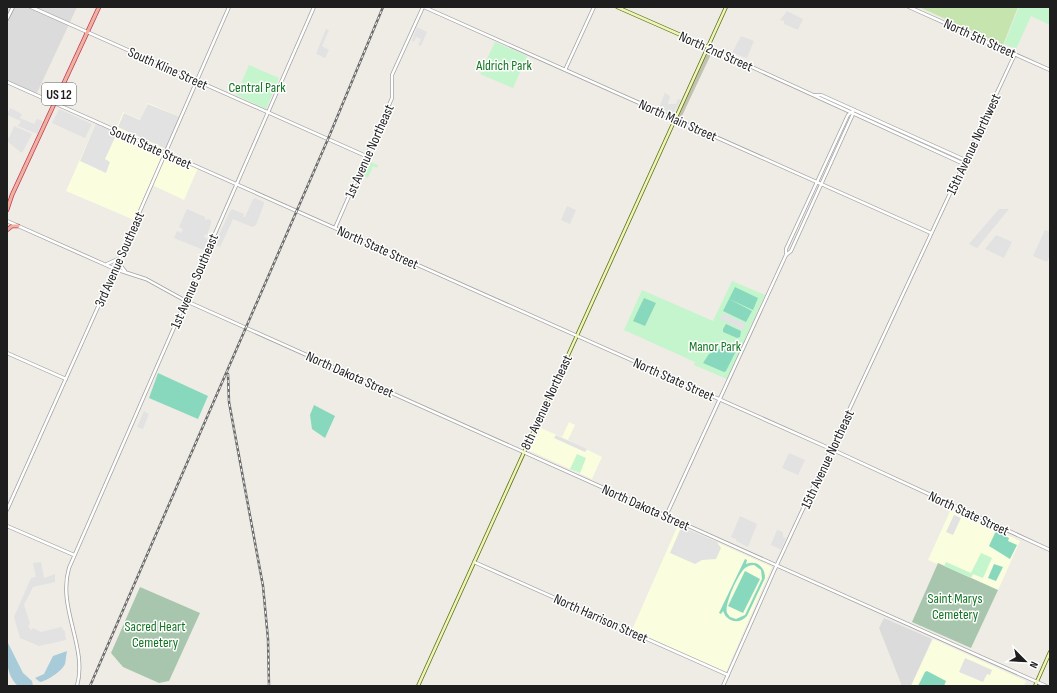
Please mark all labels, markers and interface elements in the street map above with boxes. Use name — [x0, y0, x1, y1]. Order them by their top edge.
street label: North 5th Street — [941, 15, 1019, 62]
street label: North 2nd Street — [676, 28, 755, 75]
street label: South Kline Street — [125, 43, 210, 94]
park label: Aldrich Park — [475, 57, 532, 74]
park label: Central Park — [228, 79, 286, 96]
road number: US 12 — [42, 83, 76, 105]
street label: 15th Avenue Northwest — [943, 91, 1004, 197]
street label: North Main Street — [636, 96, 719, 145]
street label: 1st Avenue Northeast — [341, 102, 398, 201]
street label: South State Street — [107, 122, 194, 173]
street label: 3rd Avenue Southeast — [91, 209, 148, 309]
street label: North State Street — [335, 222, 421, 273]
street label: 1st Avenue Southeast — [167, 231, 222, 331]
park label: Manor Park — [689, 338, 742, 355]
street label: North Dakota Street — [303, 348, 396, 401]
street label: 8th Avenue Northeast — [517, 352, 576, 452]
street label: North State Street — [631, 354, 717, 405]
street label: 15th Avenue Northeast — [797, 407, 858, 511]
street label: North Dakota Street — [599, 481, 692, 534]
street label: North State Street — [926, 487, 1012, 539]
street label: North Harrison Street — [551, 590, 651, 647]
park label: Saint Marys Cemetery — [928, 590, 982, 623]
park label: Sacred Heart Cemetery — [125, 618, 185, 651]
north arrow — [1005, 641, 1045, 681]
text: N — [1026, 660, 1041, 670]

